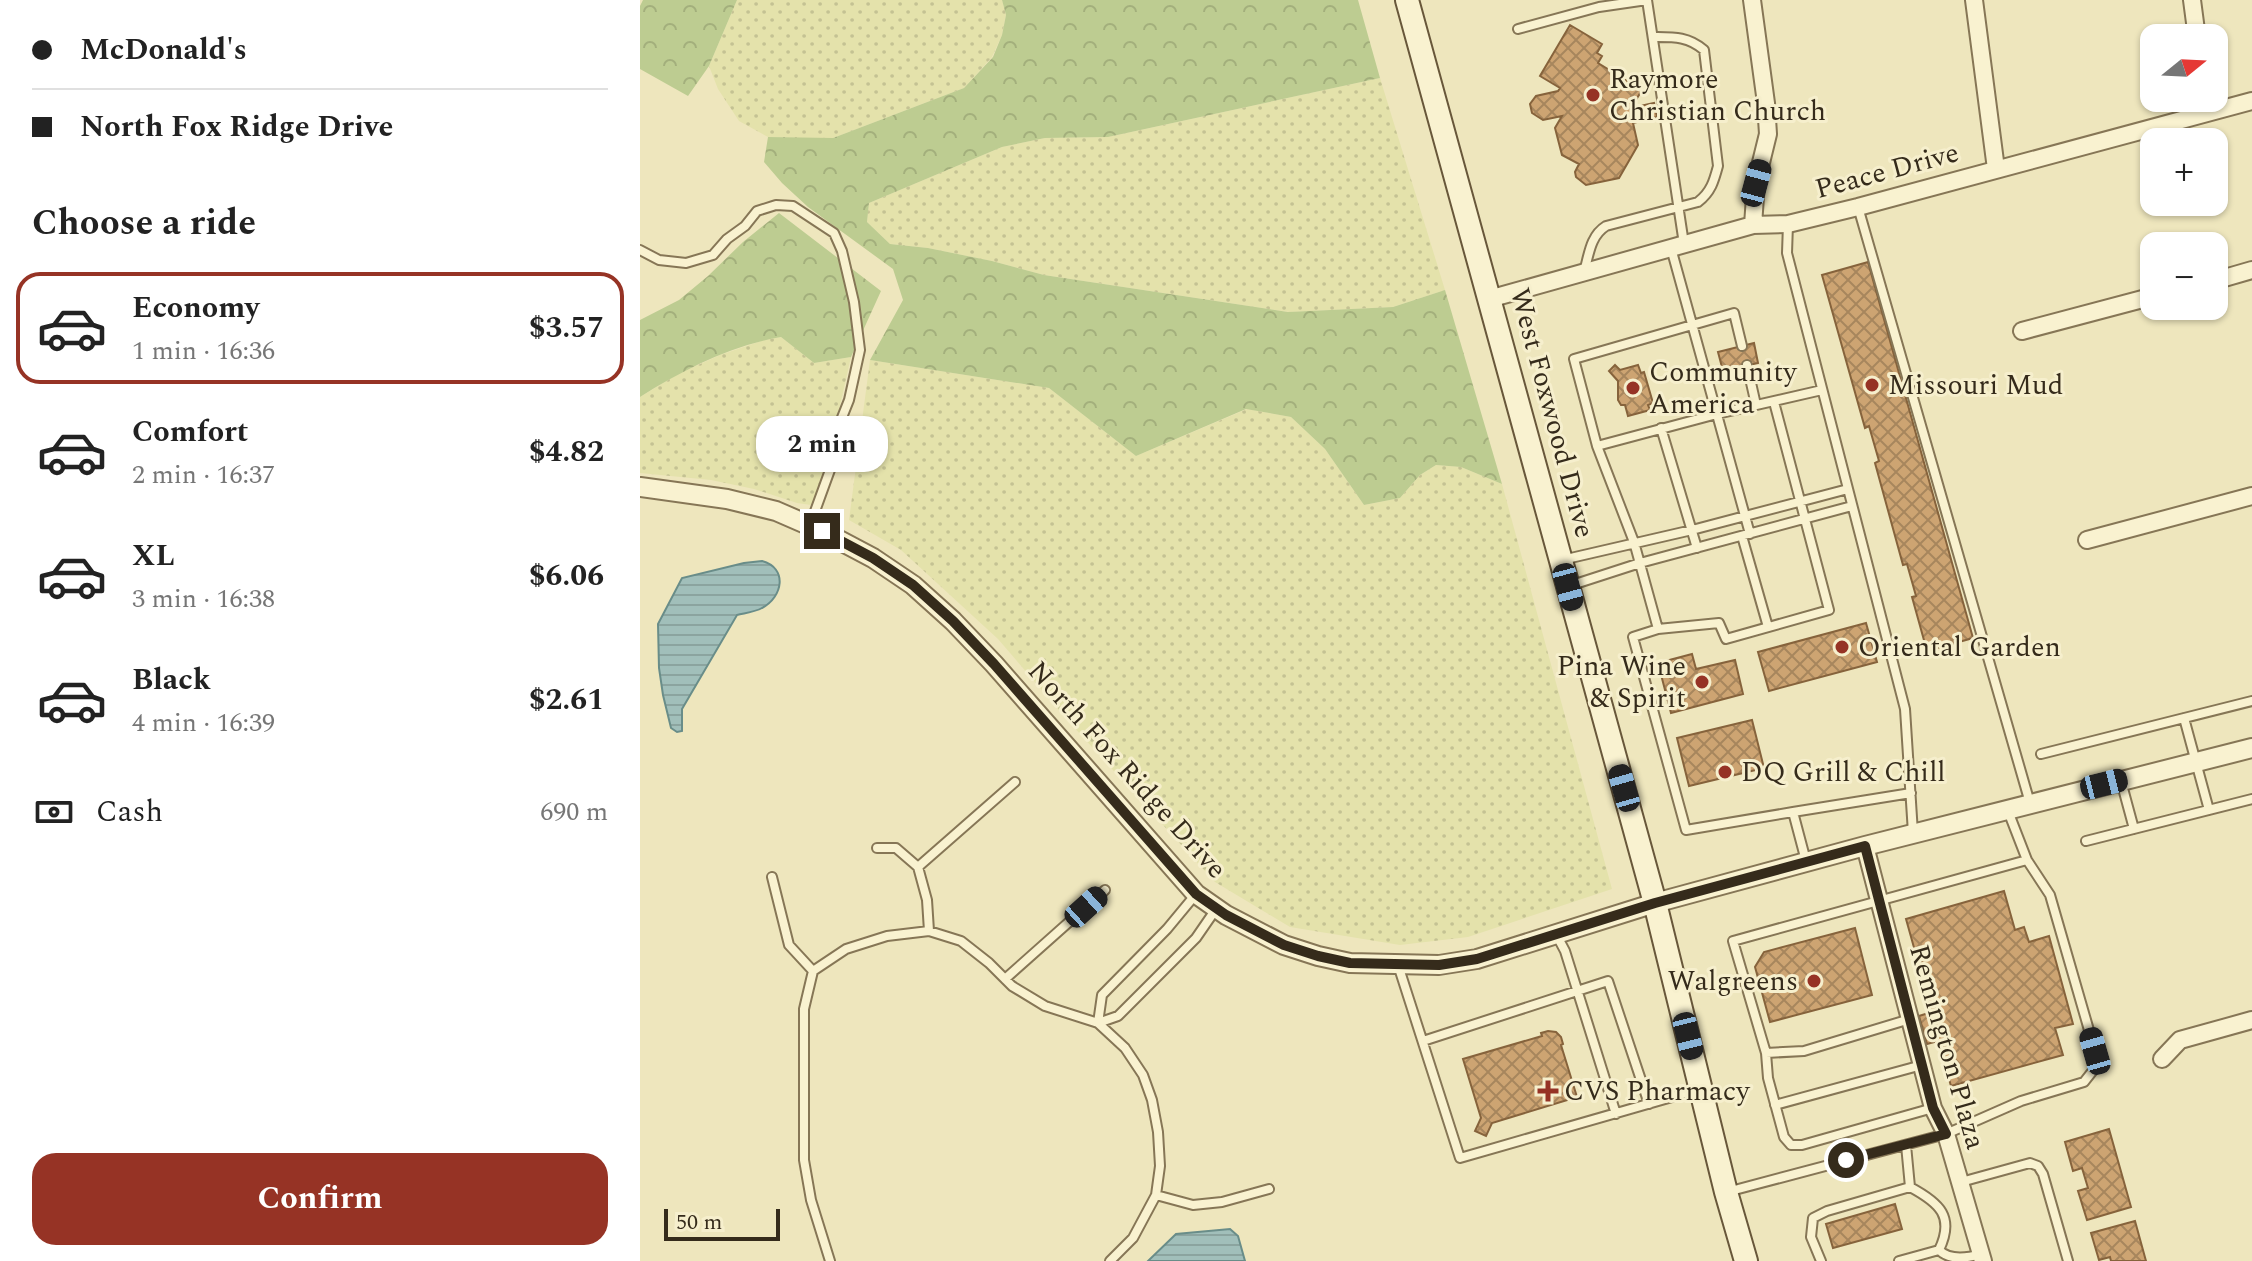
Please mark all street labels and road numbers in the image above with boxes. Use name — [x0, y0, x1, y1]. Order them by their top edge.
street label: Peace Drive — [1810, 131, 1964, 211]
street label: West Foxwood Drive — [1498, 283, 1606, 543]
street label: North Fox Ridge Drive — [1017, 651, 1237, 889]
street label: Remington Plaza — [1897, 940, 1997, 1155]

